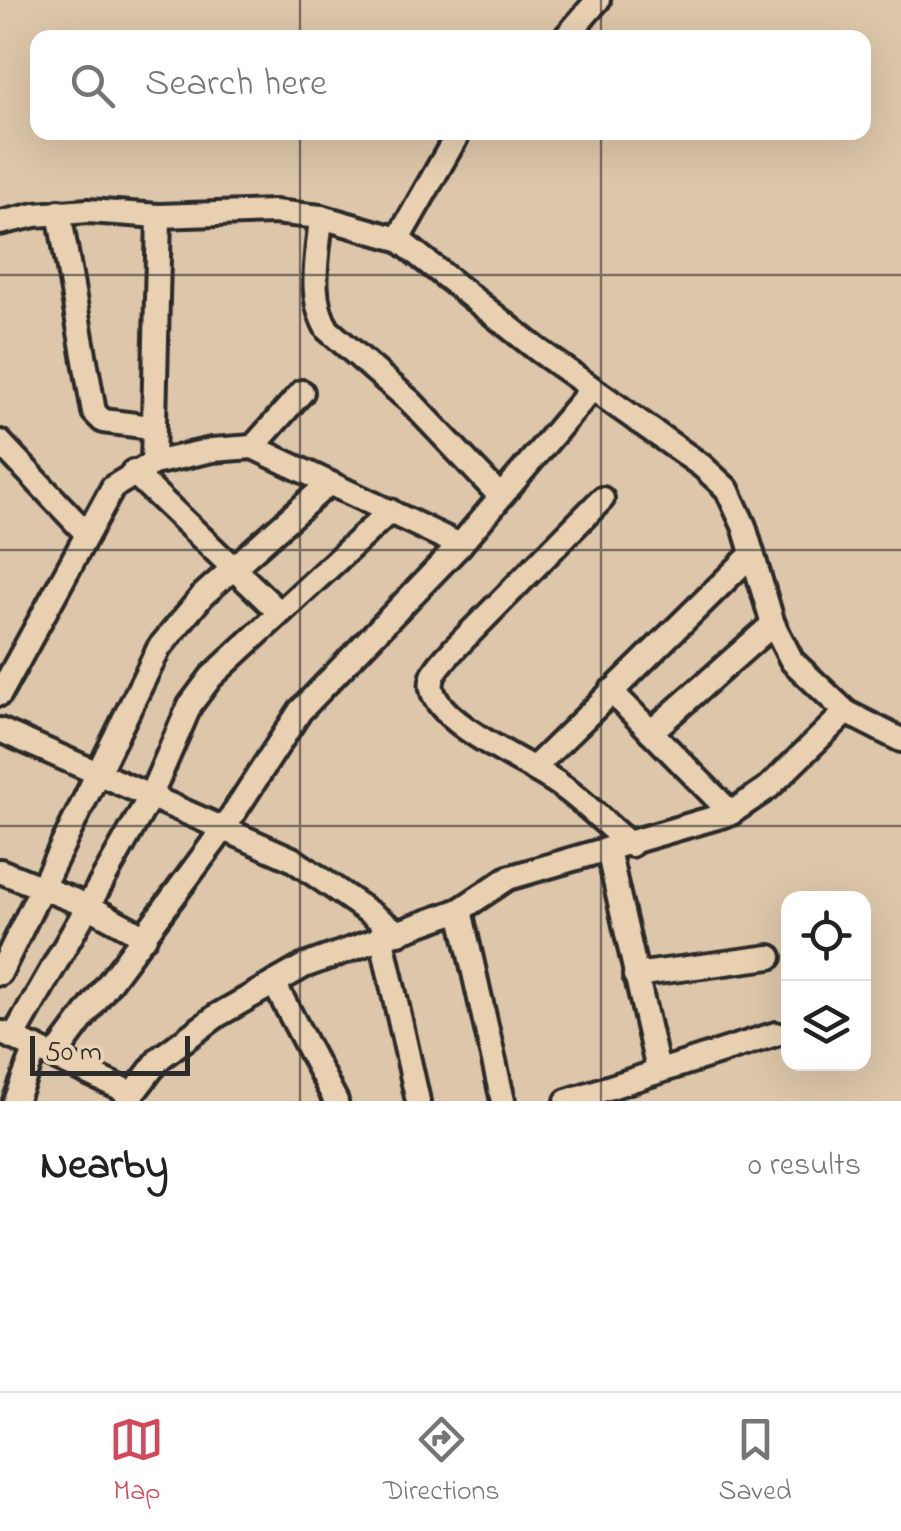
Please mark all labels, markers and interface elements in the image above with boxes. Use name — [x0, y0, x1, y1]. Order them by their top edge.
search box — [30, 30, 871, 140]
text: Search here — [145, 57, 327, 113]
icon: search — [65, 58, 120, 113]
map controls — [781, 891, 871, 1071]
button: locate — [781, 891, 871, 981]
button: layers — [781, 981, 871, 1071]
scale bar — [30, 1031, 190, 1076]
text: 50 m — [45, 1033, 102, 1074]
text: Nearby — [40, 1136, 168, 1197]
text: 0 results — [748, 1143, 861, 1190]
tab: Map — [109, 1412, 164, 1513]
tab: Directions — [383, 1412, 500, 1513]
tab: Saved — [719, 1412, 792, 1513]

